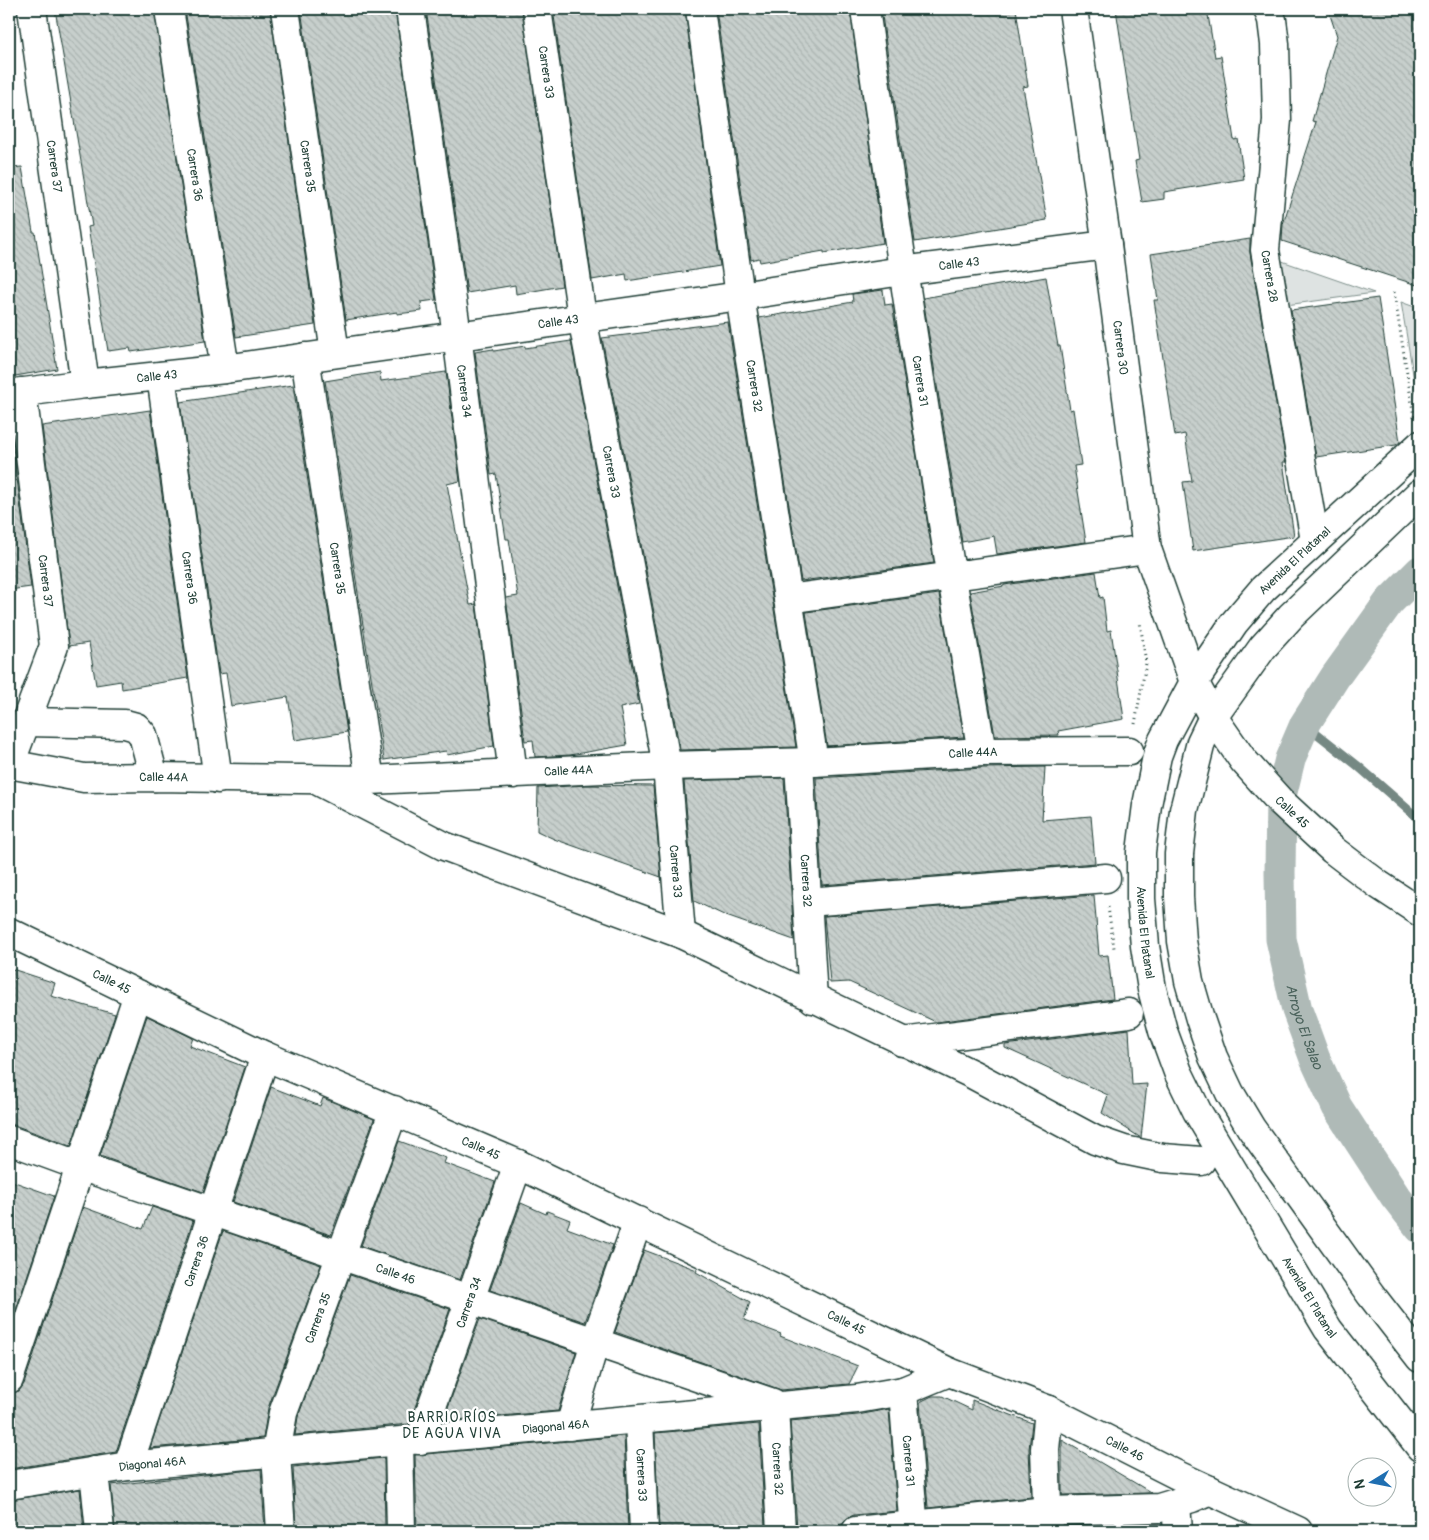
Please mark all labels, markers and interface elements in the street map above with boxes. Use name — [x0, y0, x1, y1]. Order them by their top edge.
street label: Carrera 33 — [535, 45, 558, 100]
street label: Carrera 37 — [43, 139, 65, 194]
street label: Carrera 35 — [297, 139, 319, 194]
street label: Carrera 36 — [183, 147, 206, 203]
street label: Carrera 28 — [1258, 249, 1281, 303]
street label: Calle 43 — [938, 254, 981, 274]
street label: Calle 43 — [537, 311, 580, 332]
street label: Carrera 30 — [1110, 320, 1132, 376]
street label: Carrera 31 — [909, 354, 932, 407]
street label: Carrera 32 — [743, 359, 766, 414]
street label: Carrera 34 — [453, 364, 475, 419]
street label: Calle 43 — [136, 367, 178, 386]
street label: Carrera 33 — [599, 444, 624, 500]
street label: Avenida El Platanal — [1256, 524, 1334, 598]
street label: Carrera 35 — [326, 541, 349, 596]
street label: Carrera 36 — [178, 550, 201, 606]
street label: Carrera 37 — [34, 554, 56, 609]
street label: Calle 44A — [948, 744, 998, 761]
street label: Calle 44A — [544, 762, 593, 779]
street label: Calle 44A — [139, 769, 188, 785]
street label: Calle 45 — [1272, 793, 1312, 831]
street label: Carrera 33 — [666, 844, 685, 899]
street label: Carrera 32 — [797, 854, 815, 908]
street label: Avenida El Platanal — [1134, 886, 1158, 980]
street label: Calle 45 — [90, 966, 133, 997]
water label: Arroyo El Salao — [1283, 982, 1328, 1073]
street label: Calle 45 — [459, 1133, 502, 1163]
street label: Carrera 36 — [181, 1233, 212, 1289]
street label: Avenida El Platanal — [1279, 1254, 1340, 1341]
street label: Calle 46 — [374, 1260, 417, 1288]
street label: Carrera 34 — [453, 1275, 485, 1330]
street label: Carrera 35 — [302, 1290, 334, 1345]
street label: Calle 45 — [825, 1307, 868, 1338]
district label: BARRIO RÍOS DE AGUA VIVA — [402, 1408, 502, 1442]
street label: Diagonal 46A — [522, 1416, 590, 1437]
street label: Calle 46 — [1103, 1432, 1146, 1464]
street label: Carrera 31 — [899, 1435, 918, 1487]
street label: Carrera 32 — [769, 1442, 786, 1496]
street label: Carrera 33 — [633, 1448, 650, 1502]
street label: Diagonal 46A — [118, 1453, 187, 1475]
north arrow — [1346, 1458, 1396, 1508]
text: N — [1350, 1478, 1369, 1490]

